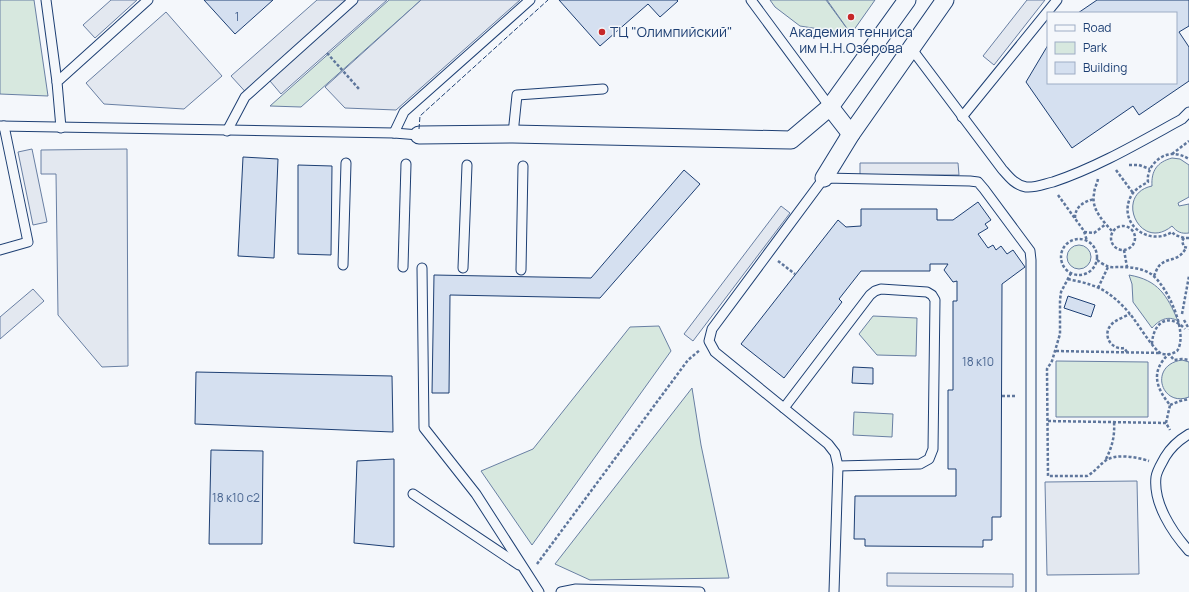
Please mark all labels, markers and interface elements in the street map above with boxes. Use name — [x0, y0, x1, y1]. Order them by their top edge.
house number: 1 — [235, 8, 239, 25]
marker: Академия тенниса им Н.Н.Озерова — [846, 12, 856, 22]
legend — [1047, 12, 1177, 84]
text: Road — [1083, 19, 1111, 36]
place label: ТЦ "Олимпийский" — [610, 22, 733, 41]
place label: Академия тенниса им Н.Н.Озерова — [789, 22, 913, 57]
marker: ТЦ "Олимпийский" — [597, 27, 607, 37]
text: Park — [1083, 39, 1108, 56]
text: Building — [1083, 59, 1127, 76]
house number: 18 к10 — [962, 353, 994, 370]
house number: 18 к10 с2 — [212, 489, 260, 506]

